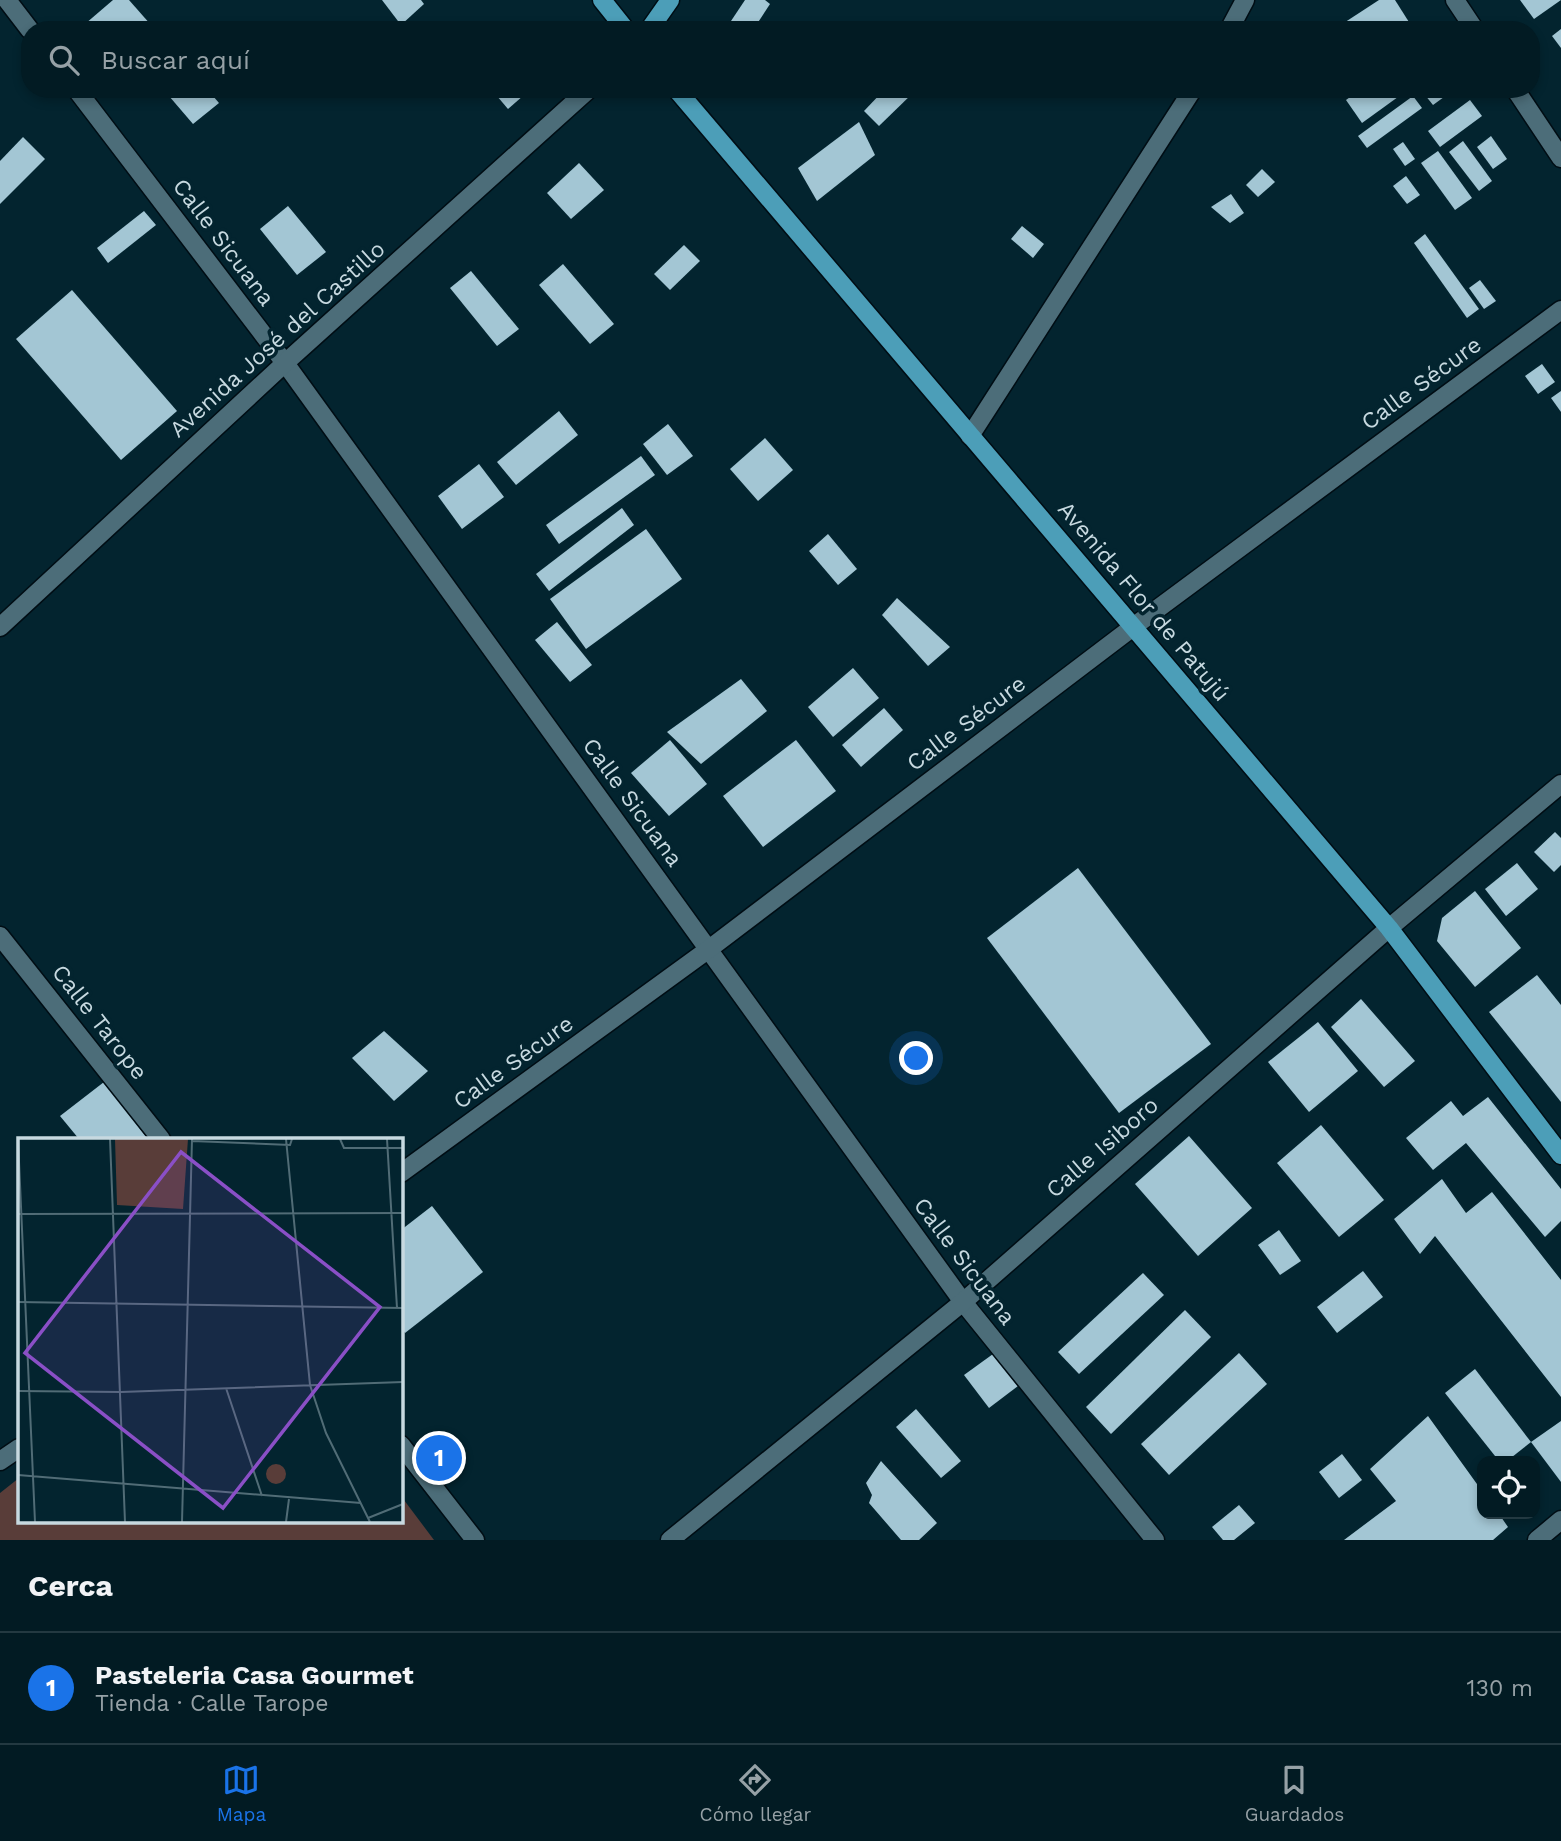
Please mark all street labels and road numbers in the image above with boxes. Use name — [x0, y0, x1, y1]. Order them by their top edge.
street label: Calle Sicuana — [167, 173, 280, 311]
street label: Avenida José del Castillo — [164, 236, 391, 443]
street label: Calle Sécure — [1356, 331, 1486, 436]
street label: Avenida Flor de Patujú — [1052, 496, 1235, 707]
street label: Calle Sécure — [902, 670, 1031, 777]
street label: Calle Sicuana — [577, 733, 688, 872]
street label: Calle Tarope — [46, 959, 153, 1085]
street label: Calle Sécure — [448, 1010, 578, 1115]
street label: Calle Isiboro — [1041, 1091, 1164, 1203]
street label: Calle Sicuana — [908, 1192, 1021, 1330]

